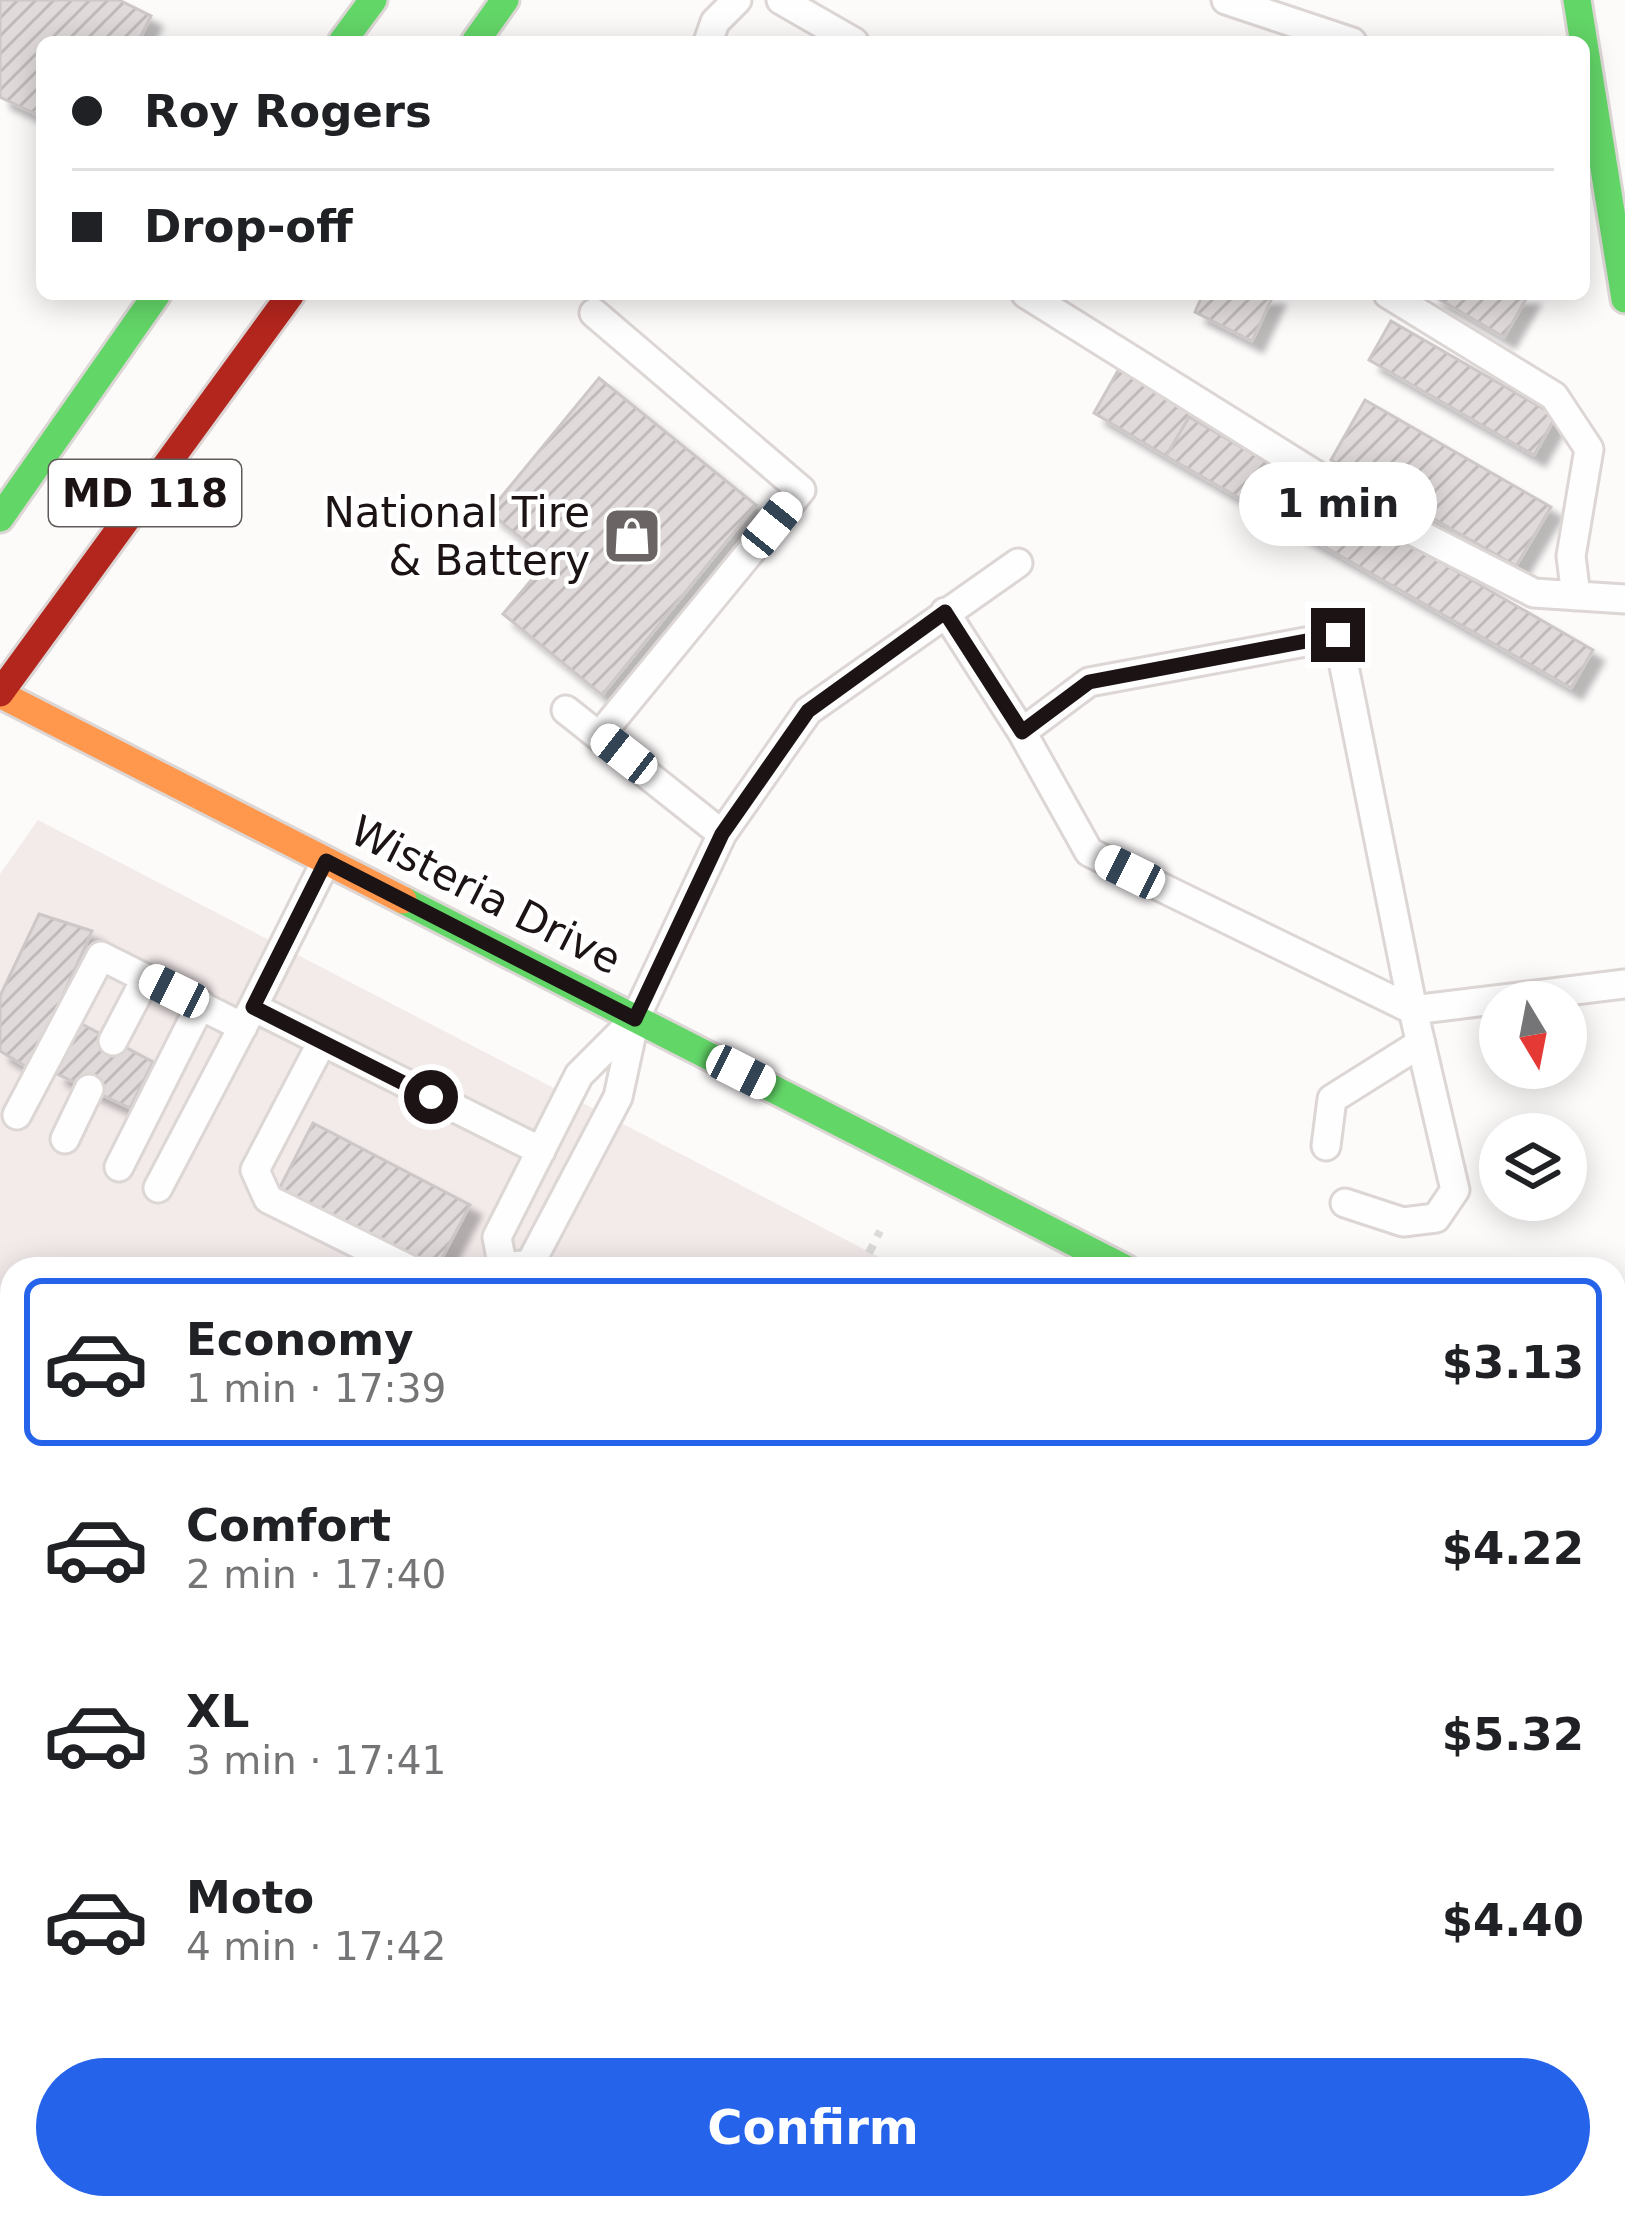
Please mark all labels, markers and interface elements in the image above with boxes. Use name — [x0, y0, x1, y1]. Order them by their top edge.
text: Roy Rogers — [144, 85, 432, 138]
text: Drop-off — [144, 200, 353, 253]
road number: MD 118 — [49, 460, 241, 526]
callout: 1 min — [1239, 461, 1437, 545]
text: 1 min — [1277, 481, 1399, 526]
car — [735, 486, 809, 564]
place label: National Tire & Battery — [323, 488, 590, 585]
shop icon: National Tire & Battery — [601, 505, 663, 567]
route end — [1311, 608, 1365, 662]
car — [585, 718, 663, 790]
street label: Wisteria Drive — [343, 806, 629, 984]
car — [1090, 840, 1170, 904]
car — [134, 959, 214, 1023]
north arrow — [1479, 981, 1587, 1089]
map controls — [1479, 981, 1587, 1221]
car — [701, 1040, 781, 1104]
route start — [404, 1070, 458, 1124]
button: layers — [1479, 1113, 1587, 1221]
icon: car — [42, 1308, 150, 1416]
text: Economy — [186, 1313, 414, 1366]
text: $3.13 — [1442, 1336, 1584, 1389]
text: 1 min · 17:39 — [186, 1366, 446, 1411]
icon: car — [42, 1494, 150, 1602]
text: Comfort — [186, 1499, 391, 1552]
text: $4.22 — [1442, 1522, 1584, 1575]
text: 2 min · 17:40 — [186, 1552, 446, 1597]
icon: car — [42, 1680, 150, 1788]
text: XL — [186, 1685, 249, 1738]
text: $5.32 — [1442, 1708, 1584, 1761]
text: 3 min · 17:41 — [186, 1738, 446, 1783]
icon: car — [42, 1866, 150, 1974]
text: Moto — [186, 1871, 314, 1924]
text: $4.40 — [1442, 1894, 1584, 1947]
text: 4 min · 17:42 — [186, 1924, 446, 1969]
button: Confirm — [36, 2058, 1590, 2196]

